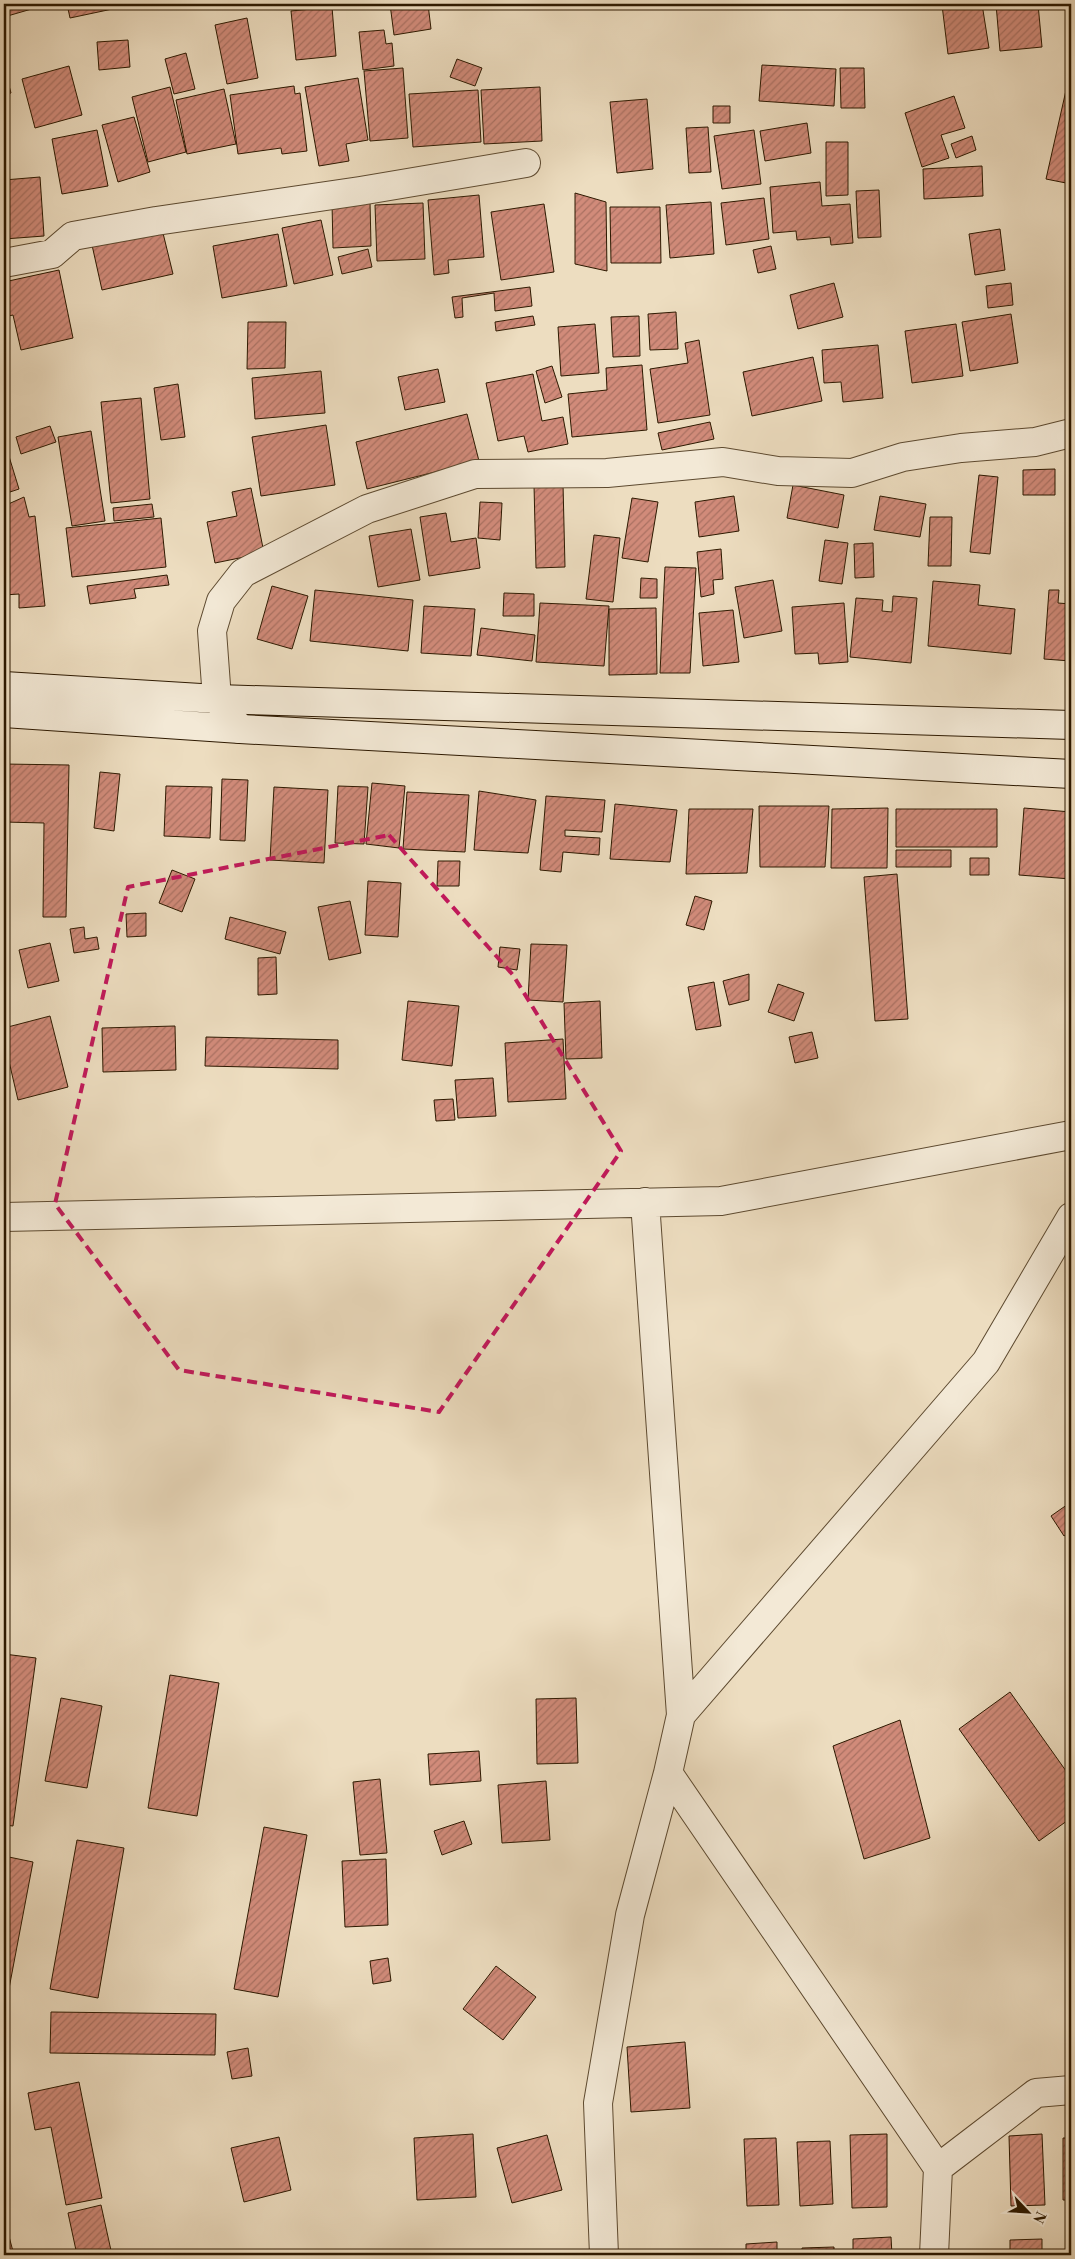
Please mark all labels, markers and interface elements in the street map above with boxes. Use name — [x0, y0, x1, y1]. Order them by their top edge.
north arrow — [1002, 2186, 1052, 2236]
text: N — [1028, 2208, 1049, 2226]

